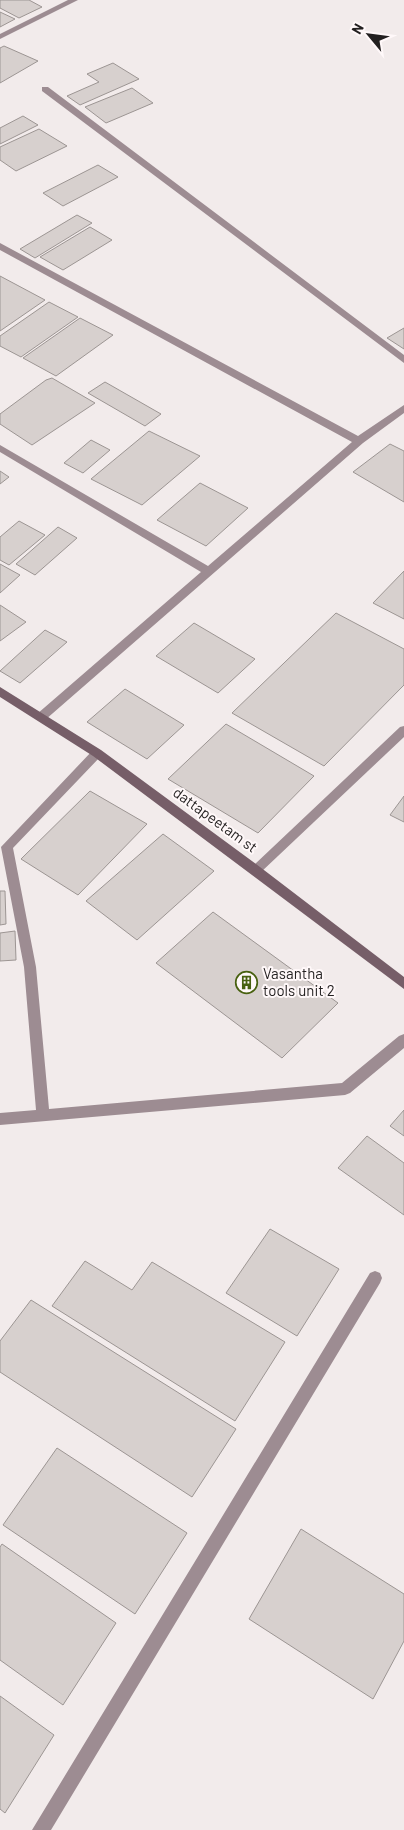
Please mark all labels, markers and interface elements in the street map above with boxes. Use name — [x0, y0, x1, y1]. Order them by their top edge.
north arrow — [344, 10, 394, 60]
text: N — [348, 20, 367, 37]
street label: dattapeetam st — [170, 783, 261, 856]
place label: Vasantha tools unit 2 — [263, 964, 335, 999]
building icon: Vasantha tools unit 2 — [235, 971, 259, 995]

